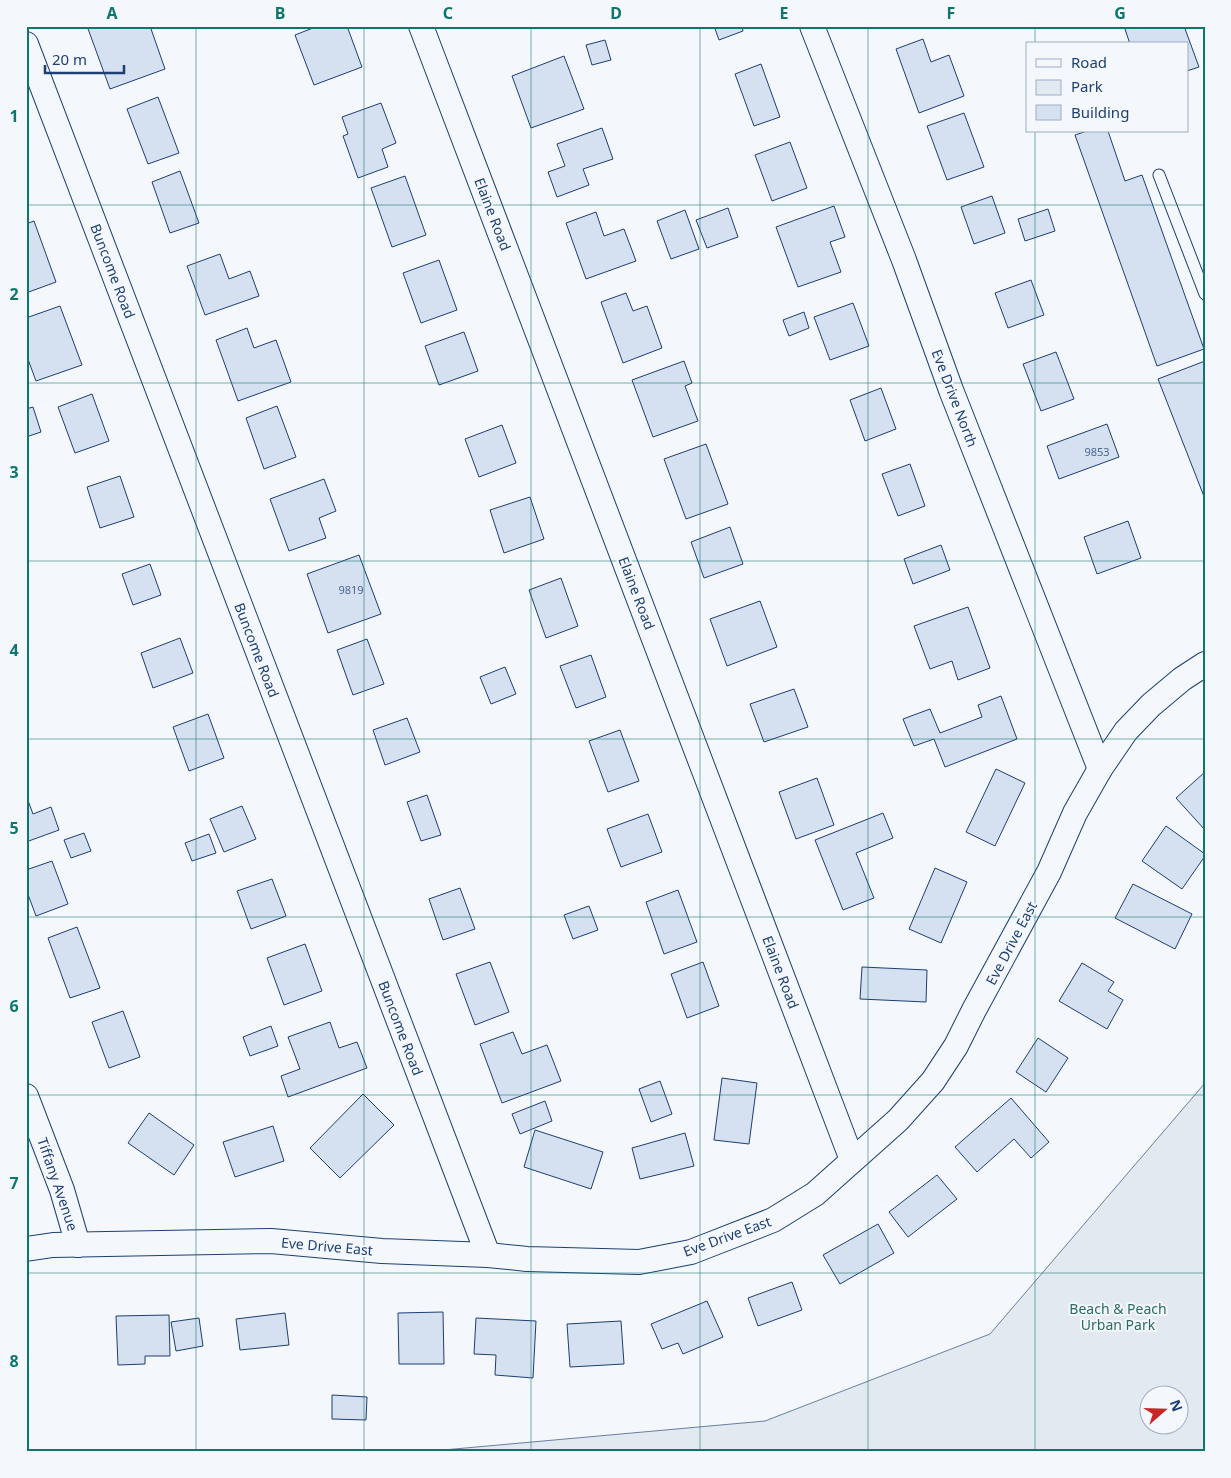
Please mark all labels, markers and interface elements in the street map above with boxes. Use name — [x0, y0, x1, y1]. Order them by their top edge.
text: A — [106, 2, 118, 24]
text: B — [275, 2, 285, 24]
text: C — [443, 2, 453, 24]
text: D — [610, 2, 622, 24]
text: E — [780, 2, 789, 24]
text: F — [947, 2, 955, 24]
text: G — [1114, 2, 1126, 24]
scale bar — [45, 42, 124, 74]
legend — [1026, 42, 1188, 132]
text: 20 m — [52, 49, 87, 69]
text: Road — [1071, 52, 1107, 72]
text: Park — [1071, 76, 1103, 96]
text: Building — [1071, 102, 1129, 122]
text: 1 — [9, 105, 19, 127]
street label: Elaine Road — [470, 175, 516, 253]
street label: Buncome Road — [86, 221, 140, 321]
text: 2 — [9, 283, 19, 305]
street label: Eve Drive North — [928, 346, 982, 450]
house number: 9853 — [1084, 444, 1110, 459]
text: 3 — [9, 461, 19, 483]
street label: Elaine Road — [614, 554, 660, 632]
house number: 9819 — [338, 582, 364, 597]
street label: Buncome Road — [230, 600, 284, 700]
text: 4 — [9, 639, 19, 661]
text: 5 — [9, 817, 19, 839]
street label: Eve Drive East — [981, 898, 1041, 988]
street label: Elaine Road — [758, 933, 804, 1011]
street label: Buncome Road — [374, 978, 428, 1078]
text: 6 — [9, 995, 19, 1017]
street label: Tiffany Avenue — [33, 1135, 83, 1233]
text: 7 — [9, 1172, 19, 1194]
street label: Eve Drive East — [680, 1211, 774, 1261]
street label: Eve Drive East — [280, 1233, 374, 1259]
park label: Beach & Peach Urban Park — [1069, 1299, 1167, 1334]
text: 8 — [9, 1350, 19, 1372]
north arrow — [1138, 1386, 1188, 1436]
text: N — [1166, 1397, 1188, 1414]

